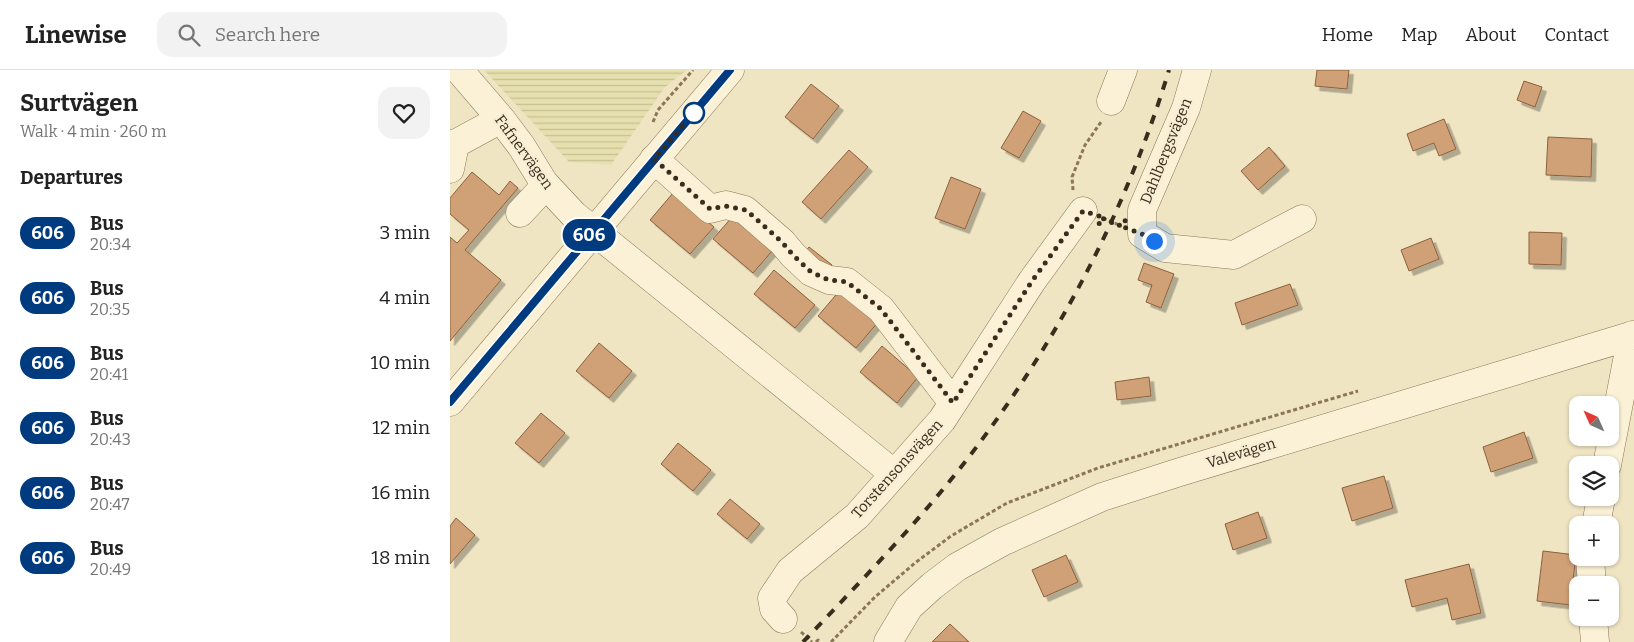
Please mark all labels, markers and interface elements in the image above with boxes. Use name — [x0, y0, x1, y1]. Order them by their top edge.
search box — [157, 12, 507, 57]
text: Linewise — [25, 21, 127, 49]
icon: search — [175, 21, 203, 49]
text: Search here — [215, 23, 320, 46]
text: Home — [1322, 24, 1373, 46]
text: Map — [1401, 24, 1437, 46]
text: About — [1465, 24, 1516, 46]
text: Contact — [1544, 24, 1609, 46]
button: heart — [378, 87, 430, 139]
text: Surtvägen — [20, 89, 138, 117]
street label: Dahlbergsvägen — [1137, 95, 1196, 206]
unlabelled marker — [683, 102, 705, 124]
street label: Fafnervägen — [491, 111, 557, 193]
text: Walk · 4 min · 260 m — [20, 122, 167, 141]
text: Departures — [20, 166, 123, 189]
text: Bus — [90, 212, 124, 235]
line badge: 606 — [560, 219, 618, 251]
text: 3 min — [380, 221, 430, 244]
text: 606 — [31, 222, 64, 244]
text: 606 — [573, 224, 605, 246]
your location — [1142, 229, 1167, 254]
text: 20:34 — [90, 235, 131, 254]
text: Bus — [90, 277, 124, 300]
text: 4 min — [379, 286, 430, 309]
text: 606 — [31, 287, 64, 309]
text: 20:35 — [90, 300, 130, 319]
text: Bus — [90, 342, 124, 365]
text: 10 min — [370, 351, 430, 374]
text: 606 — [31, 352, 64, 374]
text: 20:41 — [90, 365, 128, 384]
north arrow — [1569, 396, 1619, 446]
map controls — [1569, 396, 1619, 626]
text: Bus — [90, 407, 124, 430]
street label: Torstensonsvägen — [848, 415, 947, 522]
text: 12 min — [372, 416, 430, 439]
text: 606 — [31, 417, 64, 439]
text: 20:43 — [90, 430, 131, 449]
street label: Valevägen — [1204, 434, 1278, 472]
button: layers — [1569, 456, 1619, 506]
text: Bus — [90, 472, 124, 495]
text: 16 min — [372, 481, 430, 504]
text: 606 — [31, 482, 64, 504]
text: 20:47 — [90, 495, 130, 514]
button: + — [1569, 516, 1619, 566]
text: Bus — [90, 537, 124, 560]
text: 18 min — [371, 546, 430, 569]
text: 606 — [31, 547, 64, 569]
text: 20:49 — [90, 560, 131, 579]
button: − — [1569, 576, 1619, 626]

